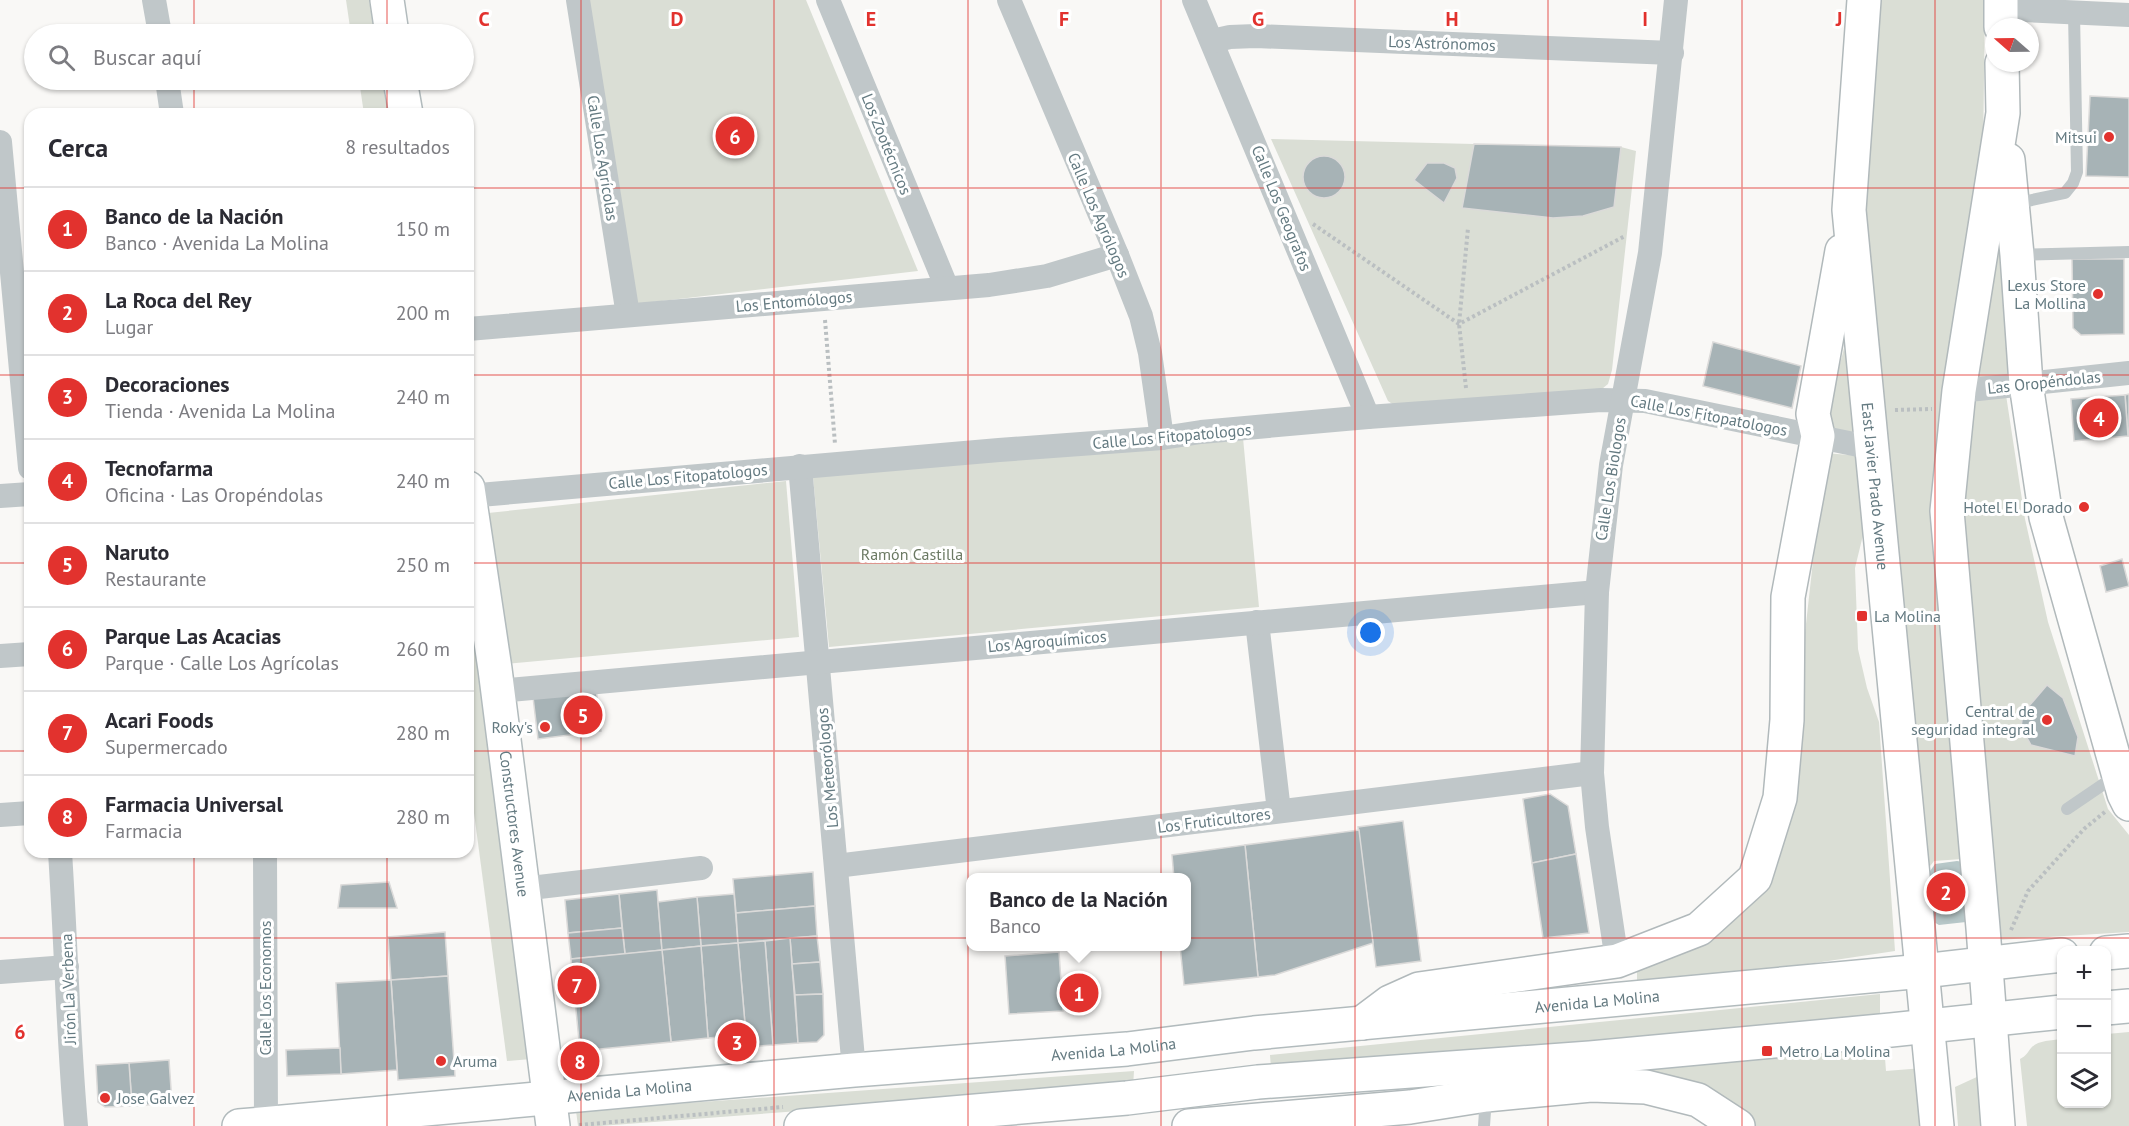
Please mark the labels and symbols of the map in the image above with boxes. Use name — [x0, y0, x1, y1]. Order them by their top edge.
text: C — [478, 6, 490, 32]
text: D — [671, 6, 684, 32]
text: E — [866, 6, 876, 32]
text: F — [1059, 6, 1069, 32]
text: G — [1252, 6, 1264, 32]
text: H — [1445, 6, 1459, 32]
text: I — [1642, 6, 1648, 32]
text: J — [1835, 6, 1842, 32]
north arrow — [1985, 18, 2039, 72]
street label: Los Astrónomos — [1388, 31, 1496, 55]
street label: Los Zootécnicos — [858, 91, 916, 198]
street label: Calle Los Agrícolas — [583, 94, 623, 223]
pin: 6 — [716, 114, 754, 158]
place label: Mitsui — [2055, 127, 2097, 147]
marker: Mitsui — [2102, 130, 2116, 144]
street label: Calle Los Geografos — [1248, 142, 1316, 274]
street label: Calle Los Agrólogos — [1064, 149, 1134, 281]
place label: Lexus Store La Mollina — [2007, 275, 2086, 313]
street label: Los Entomólogos — [735, 286, 853, 316]
marker: Lexus Store La Mollina — [2091, 287, 2105, 301]
street label: Las Oropéndolas — [1986, 366, 2102, 398]
street label: Calle Los Fitopatologos — [1629, 390, 1789, 440]
pin: 4 — [2080, 396, 2118, 440]
street label: East Javier Prado Avenue — [1858, 402, 1894, 571]
street label: Calle Los Biologos — [1590, 416, 1630, 542]
street label: Calle Los Fitopatologos — [1092, 419, 1253, 453]
street label: Calle Los Fitopatologos — [608, 459, 769, 493]
place label: Hotel El Dorado — [1963, 497, 2072, 517]
marker: Hotel El Dorado — [2077, 500, 2091, 514]
park label: Ramón Castilla — [861, 544, 963, 564]
place label: La Molina — [1874, 606, 1941, 626]
marker: La Molina — [1855, 609, 1869, 623]
your location — [1356, 618, 1385, 647]
street label: Los Agroquímicos — [987, 626, 1107, 656]
pin: 5 — [564, 692, 602, 738]
place label: Central de seguridad integral — [1911, 701, 2035, 739]
street label: Los Meteorólogos — [812, 707, 842, 829]
marker: Central de seguridad integral — [2040, 713, 2054, 727]
place label: Roky's — [491, 717, 533, 737]
marker: Roky's — [538, 720, 552, 734]
street label: Constructores Avenue — [495, 749, 534, 898]
street label: Los Fruticultores — [1156, 803, 1272, 837]
pin: 2 — [1926, 870, 1966, 914]
street label: Calle Los Economos — [255, 920, 275, 1056]
street label: Jirón La Verbena — [56, 933, 80, 1046]
pin: 7 — [558, 962, 596, 1008]
pin: 1 — [1060, 970, 1098, 1016]
street label: Avenida La Molina — [1534, 985, 1661, 1017]
text: 6 — [14, 1019, 26, 1045]
pin: 3 — [718, 1020, 756, 1064]
street label: Avenida La Molina — [1050, 1033, 1177, 1065]
pin: 8 — [560, 1038, 600, 1084]
place label: Metro La Molina — [1779, 1041, 1891, 1061]
marker: Metro La Molina — [1760, 1044, 1774, 1058]
place label: Aruma — [453, 1051, 497, 1071]
marker: Aruma — [434, 1054, 448, 1068]
street label: Avenida La Molina — [566, 1075, 693, 1106]
place label: Jose Galvez — [116, 1088, 194, 1108]
marker: Jose Galvez — [98, 1091, 112, 1105]

